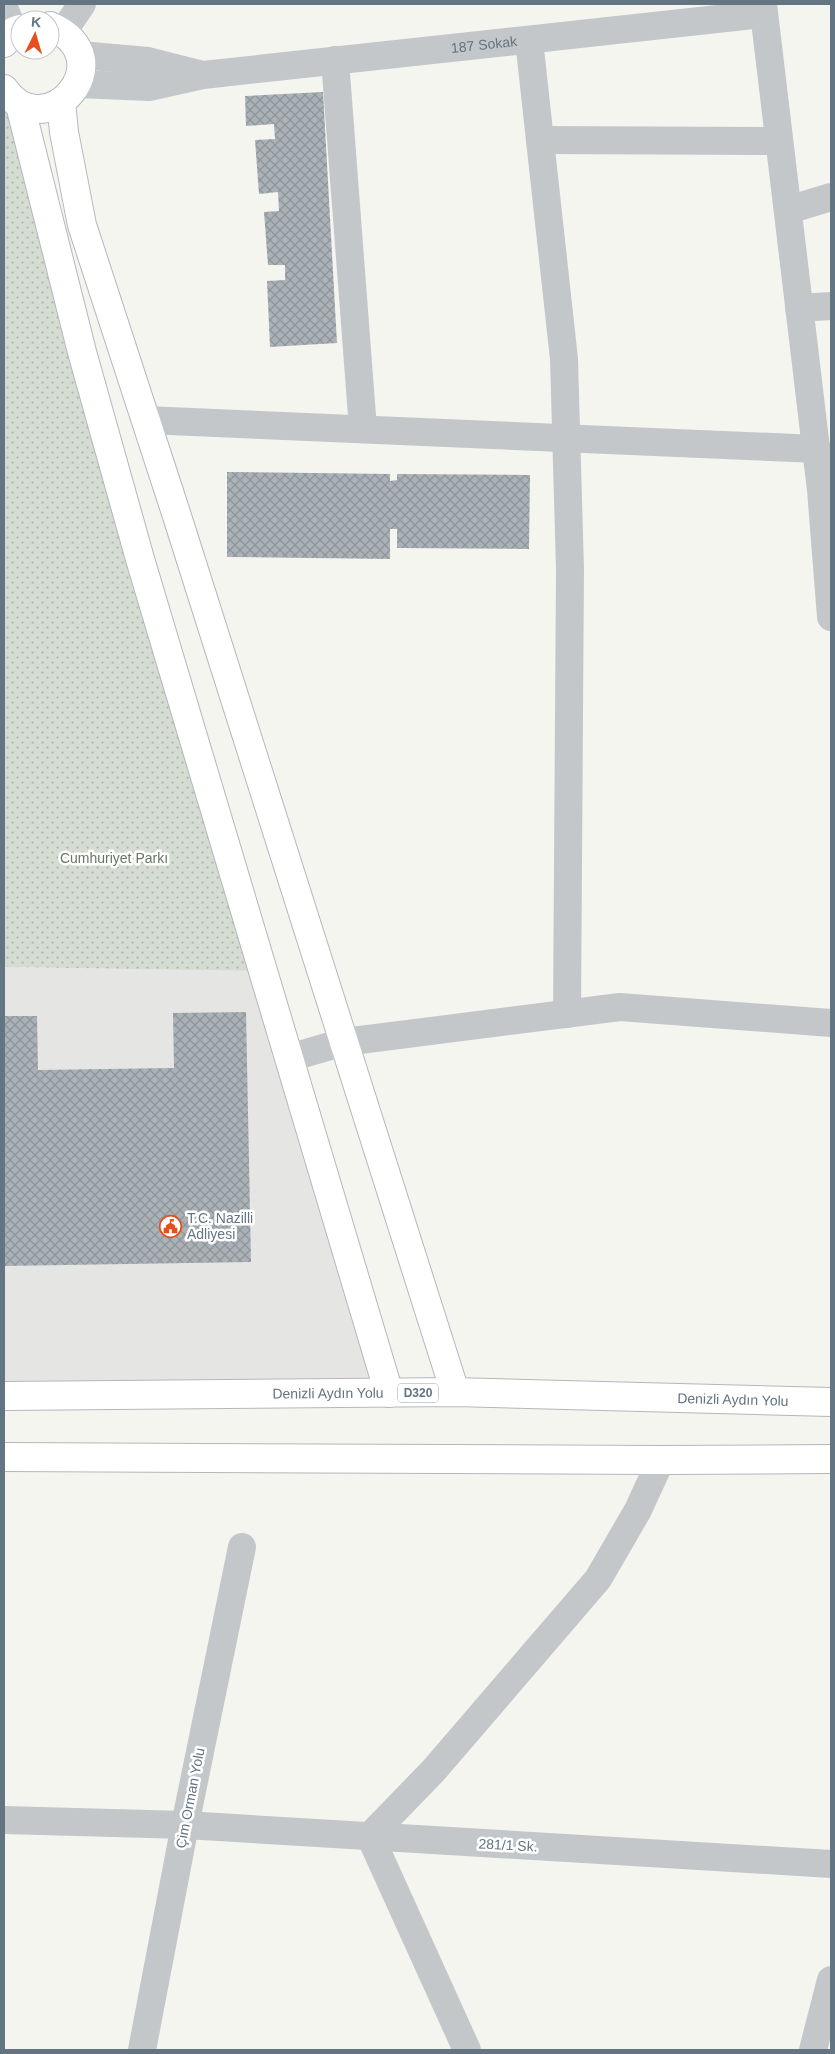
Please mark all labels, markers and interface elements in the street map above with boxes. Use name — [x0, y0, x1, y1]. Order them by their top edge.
north arrow — [10, 10, 60, 60]
text: K — [30, 14, 42, 30]
street label: 187 Sokak — [450, 33, 519, 56]
park label: Cumhuriyet Parkı — [60, 850, 168, 866]
place label: T.C. Nazilli Adliyesi — [187, 1210, 253, 1242]
public building icon: T.C. Nazilli Adliyesi — [159, 1214, 183, 1238]
road number: D320 — [398, 1384, 438, 1402]
street label: Denizli Aydın Yolu — [272, 1385, 384, 1402]
street label: Denizli Aydın Yolu — [677, 1390, 789, 1409]
street label: Çim Orman Yolu — [172, 1746, 208, 1850]
street label: 281/1 Sk. — [478, 1835, 538, 1855]

